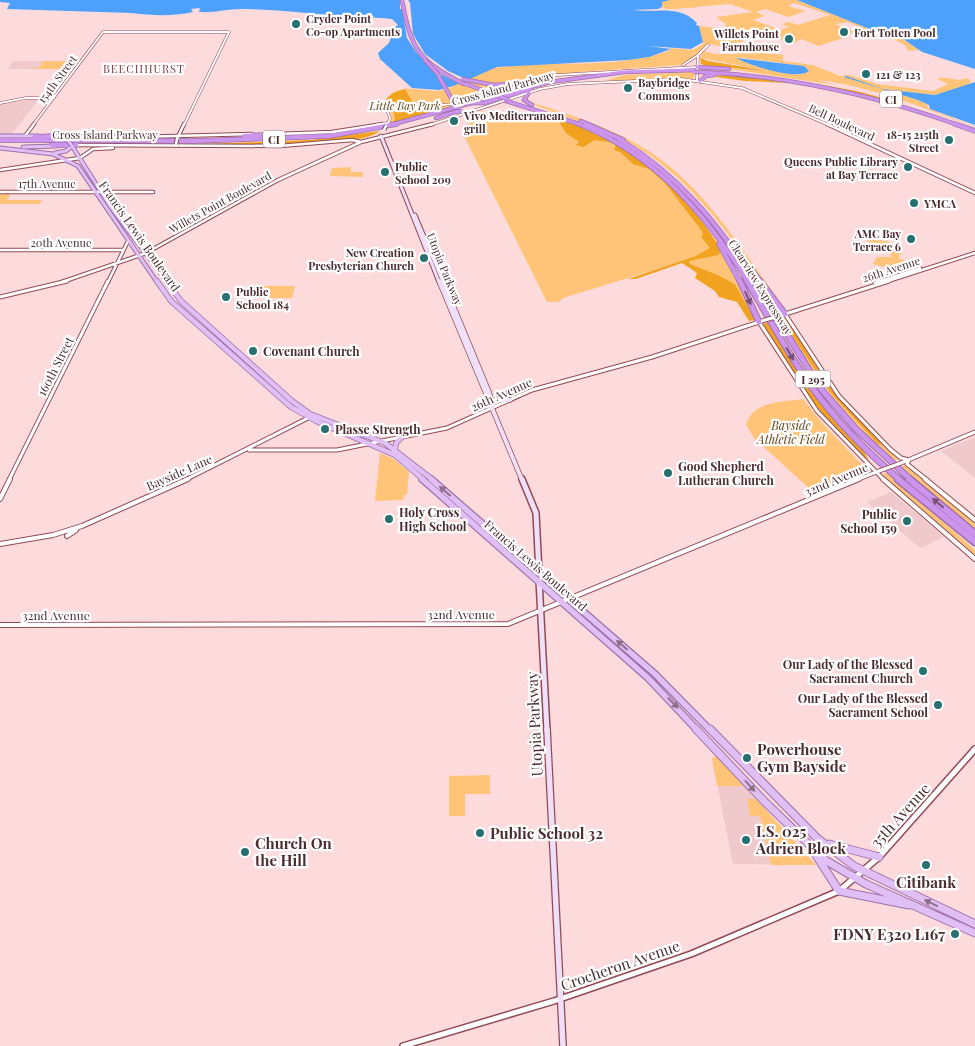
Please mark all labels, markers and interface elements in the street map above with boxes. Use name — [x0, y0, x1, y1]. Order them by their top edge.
place label: Cryder Point Co-op Apartments — [306, 11, 400, 39]
marker: Cryder Point Co-op Apartments — [290, 18, 302, 30]
place label: Fort Totten Pool — [854, 25, 936, 40]
place label: Willets Point Farmhouse — [713, 26, 779, 54]
marker: Fort Totten Pool — [838, 26, 850, 38]
marker: Willets Point Farmhouse — [783, 33, 795, 45]
street label: 154th Street — [34, 52, 80, 106]
district label: BEECHHURST — [103, 61, 185, 76]
street label: Cross Island Parkway — [450, 67, 556, 109]
place label: 121 & 123 — [876, 67, 921, 82]
marker: 121 & 123 — [860, 68, 872, 80]
place label: Baybridge Commons — [638, 75, 690, 103]
marker: Baybridge Commons — [622, 82, 634, 94]
road number: CI — [880, 90, 902, 108]
park label: Little Bay Park — [369, 98, 441, 113]
street label: Bell Boulevard — [807, 100, 878, 144]
place label: Vivo Mediterranean grill — [463, 108, 565, 136]
marker: Vivo Mediterranean grill — [448, 115, 460, 127]
street label: Cross Island Parkway — [52, 127, 158, 142]
place label: 18-15 215th Street — [887, 127, 939, 155]
road number: CI — [263, 130, 285, 148]
marker: 18-15 215th Street — [943, 134, 955, 146]
place label: Queens Public Library at Bay Terrace — [784, 154, 898, 182]
place label: Public School 209 — [395, 159, 451, 187]
marker: Queens Public Library at Bay Terrace — [902, 161, 914, 173]
marker: Public School 209 — [379, 166, 391, 178]
street label: Willets Point Boulevard — [165, 167, 274, 237]
street label: 17th Avenue — [18, 176, 76, 191]
street label: Francis Lewis Boulevard — [96, 178, 184, 294]
place label: YMCA — [923, 196, 957, 211]
marker: YMCA — [908, 197, 920, 209]
place label: AMC Bay Terrace 6 — [853, 226, 901, 254]
street label: Utopia Parkway — [424, 230, 467, 308]
marker: AMC Bay Terrace 6 — [905, 233, 917, 245]
street label: 20th Avenue — [31, 235, 92, 250]
street label: Clearview Expressway — [726, 236, 797, 338]
place label: New Creation Presbyterian Church — [308, 245, 414, 273]
marker: New Creation Presbyterian Church — [418, 252, 430, 264]
street label: 26th Avenue — [860, 252, 922, 285]
place label: Public School 184 — [236, 284, 289, 312]
marker: Public School 184 — [220, 291, 232, 303]
one-way arrow — [744, 291, 752, 305]
street label: 160th Street — [33, 333, 77, 398]
place label: Covenant Church — [263, 343, 360, 359]
marker: Covenant Church — [247, 345, 259, 357]
one-way arrow — [786, 347, 794, 361]
road number: I 295 — [796, 370, 830, 388]
street label: 26th Avenue — [468, 373, 534, 415]
park label: Bayside Athletic Field — [755, 417, 825, 447]
place label: Plasse Strength — [335, 421, 421, 437]
marker: Plasse Strength — [319, 423, 331, 435]
street label: Bayside Lane — [144, 450, 214, 494]
place label: Good Shepherd Lutheran Church — [678, 458, 775, 488]
street label: 32nd Avenue — [802, 458, 870, 500]
marker: Good Shepherd Lutheran Church — [662, 467, 674, 479]
one-way arrow — [440, 485, 452, 497]
one-way arrow — [931, 497, 944, 508]
place label: Holy Cross High School — [399, 504, 467, 534]
place label: Public School 159 — [840, 506, 897, 536]
marker: Holy Cross High School — [383, 513, 395, 525]
marker: Public School 159 — [901, 515, 913, 527]
street label: Francis Lewis Boulevard — [481, 516, 591, 614]
street label: 32nd Avenue — [427, 606, 495, 622]
street label: 32nd Avenue — [22, 607, 90, 623]
one-way arrow — [616, 639, 628, 651]
place label: Our Lady of the Blessed Sacrament Church — [783, 656, 914, 686]
marker: Our Lady of the Blessed Sacrament Church — [917, 665, 929, 677]
street label: Utopia Parkway — [521, 671, 547, 777]
place label: Our Lady of the Blessed Sacrament School — [798, 690, 928, 720]
one-way arrow — [667, 697, 679, 709]
marker: Our Lady of the Blessed Sacrament School — [932, 699, 944, 711]
place label: Powerhouse Gym Bayside — [757, 739, 847, 776]
marker: Powerhouse Gym Bayside — [741, 752, 753, 764]
one-way arrow — [744, 779, 756, 791]
street label: 35th Avenue — [866, 779, 934, 851]
place label: I.S. 025 Adrien Block — [755, 821, 846, 858]
place label: Public School 32 — [490, 823, 603, 843]
marker: Public School 32 — [474, 827, 486, 839]
place label: Church On the Hill — [254, 833, 333, 870]
marker: I.S. 025 Adrien Block — [740, 834, 752, 846]
marker: Church On the Hill — [239, 846, 251, 858]
marker: Citibank — [920, 859, 932, 871]
place label: Citibank — [896, 872, 956, 892]
one-way arrow — [924, 898, 938, 906]
place label: FDNY E320 L167 — [833, 924, 945, 944]
marker: FDNY E320 L167 — [949, 928, 961, 940]
street label: Crocheron Avenue — [558, 935, 682, 995]

